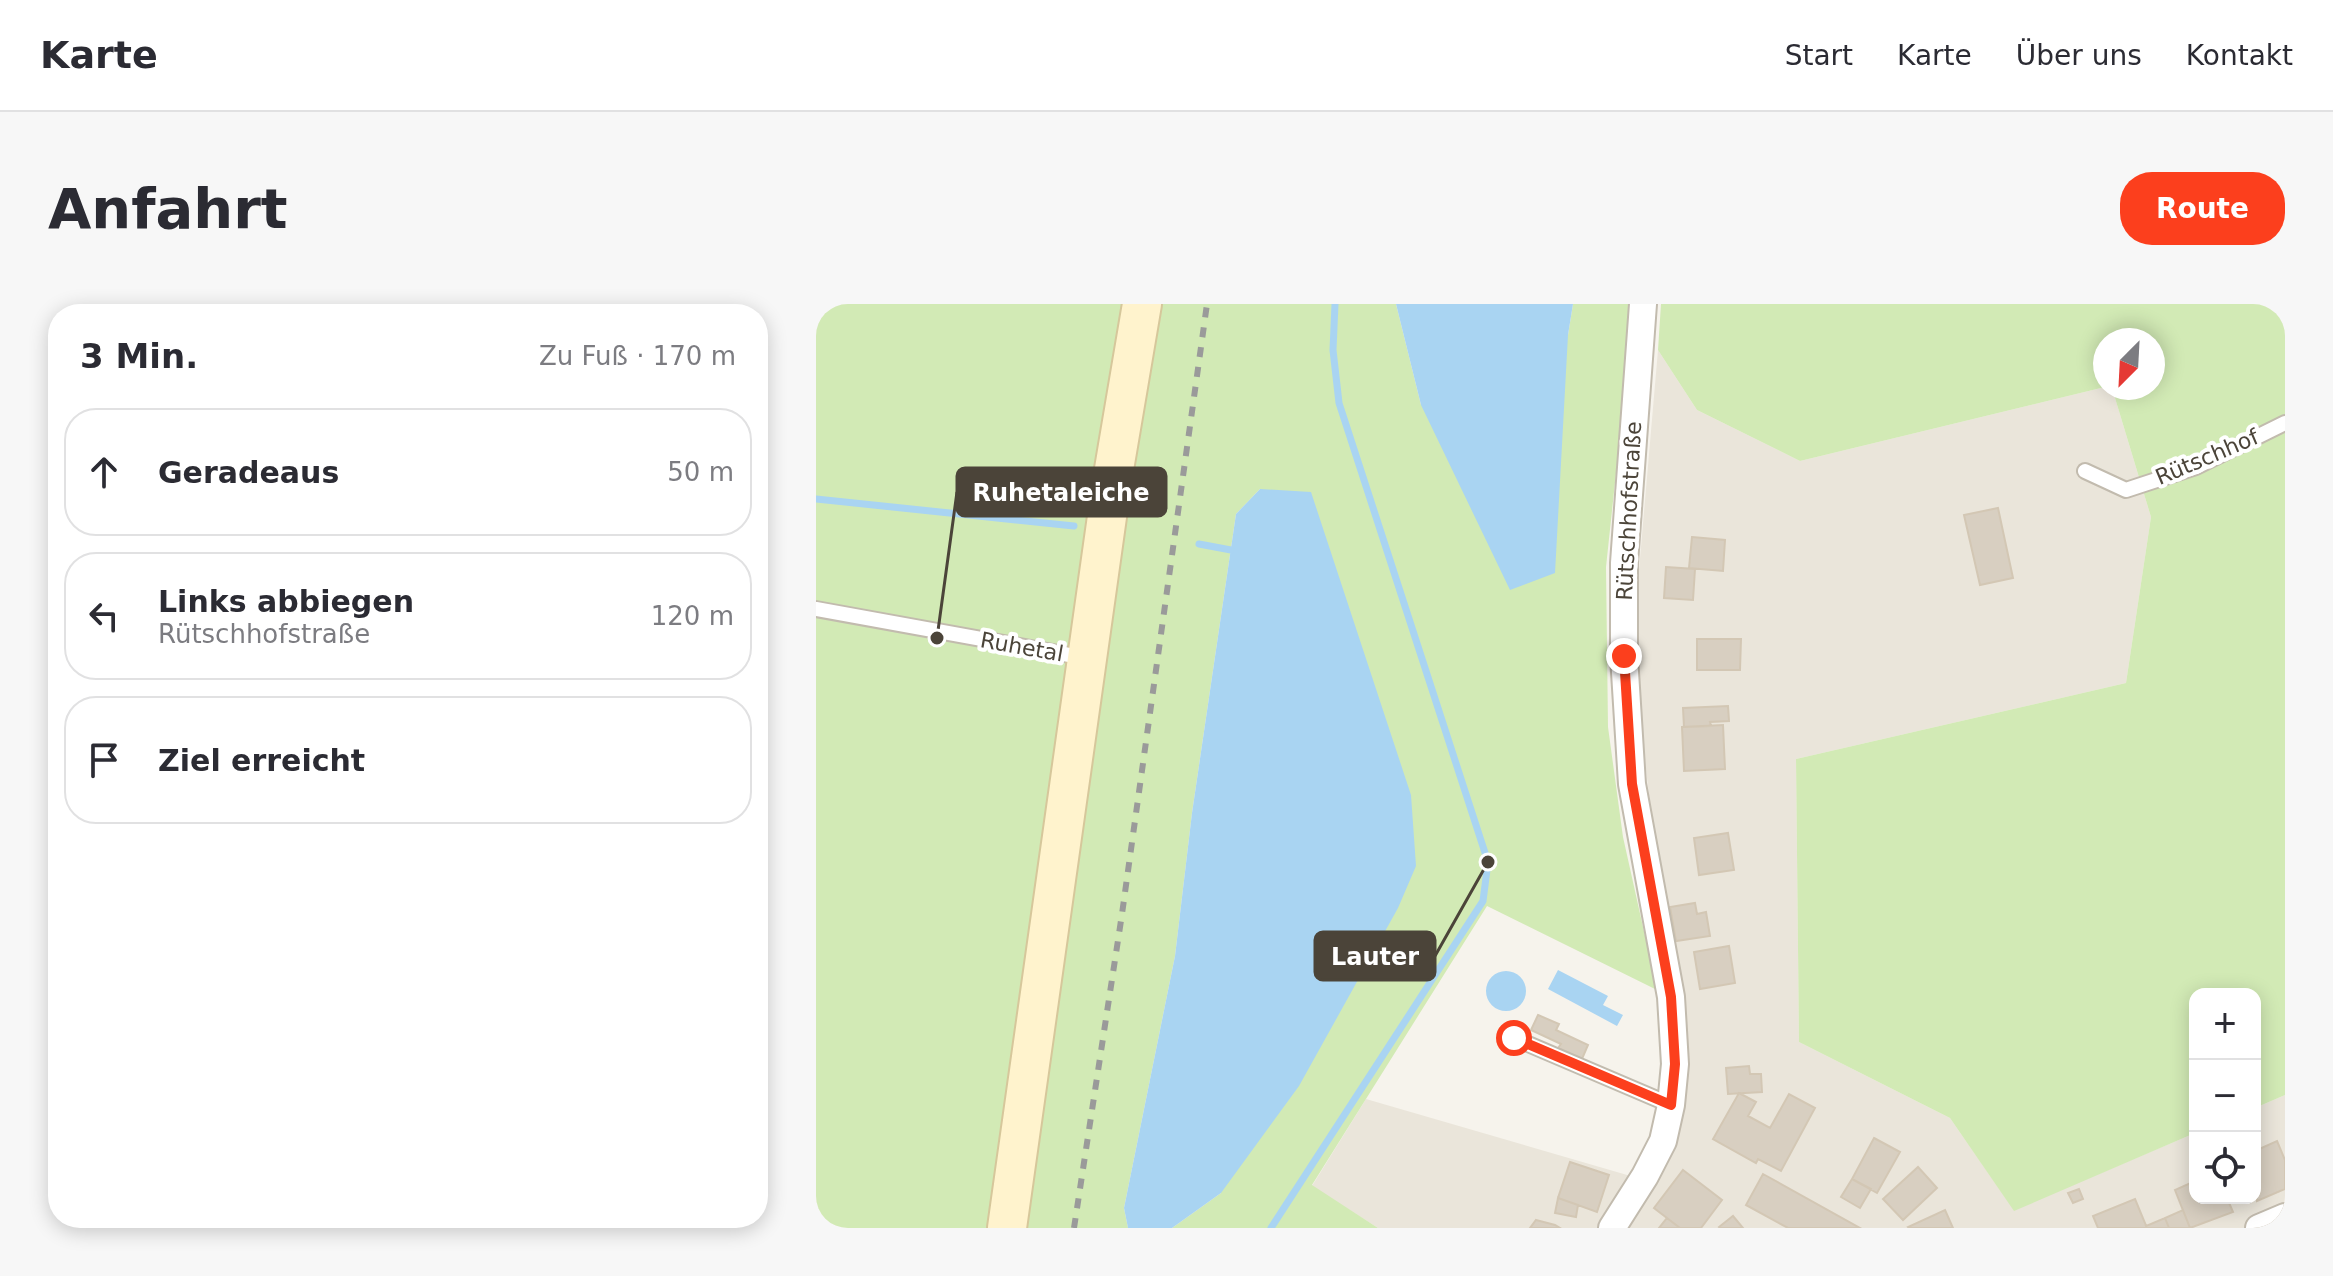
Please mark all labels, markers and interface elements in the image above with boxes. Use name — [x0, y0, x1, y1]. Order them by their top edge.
text: Karte — [40, 33, 158, 77]
text: Start — [1785, 39, 1853, 72]
text: Karte — [1897, 39, 1972, 72]
text: Über uns — [2016, 39, 2142, 72]
text: Kontakt — [2186, 39, 2293, 72]
button: Route — [2120, 172, 2285, 245]
text: Anfahrt — [48, 176, 288, 241]
north arrow — [2093, 328, 2165, 400]
text: 3 Min. — [80, 336, 198, 376]
text: Zu Fuß · 170 m — [539, 341, 736, 371]
street label: Rütschhofstraße — [1612, 421, 1646, 601]
street label: Rütschhof — [2152, 424, 2263, 490]
icon: ahead — [82, 450, 126, 494]
text: Geradeaus — [158, 455, 339, 490]
text: 50 m — [667, 457, 734, 487]
callout: Ruhetaleiche — [957, 468, 1166, 516]
text: Ruhetaleiche — [973, 479, 1149, 507]
text: Links abbiegen — [158, 584, 414, 619]
icon: left — [82, 594, 126, 638]
text: 120 m — [651, 601, 734, 631]
text: Rütschhofstraße — [158, 619, 370, 649]
street label: Ruhetal — [978, 627, 1066, 667]
route end — [1606, 638, 1642, 674]
icon: arrive — [82, 738, 126, 782]
text: Ziel erreicht — [158, 743, 365, 778]
callout: Lauter — [1315, 932, 1435, 980]
text: Lauter — [1331, 943, 1419, 971]
map controls — [2189, 988, 2261, 1204]
button: + — [2189, 988, 2261, 1060]
route start — [1496, 1020, 1532, 1056]
button: − — [2189, 1060, 2261, 1132]
button: locate — [2189, 1132, 2261, 1204]

